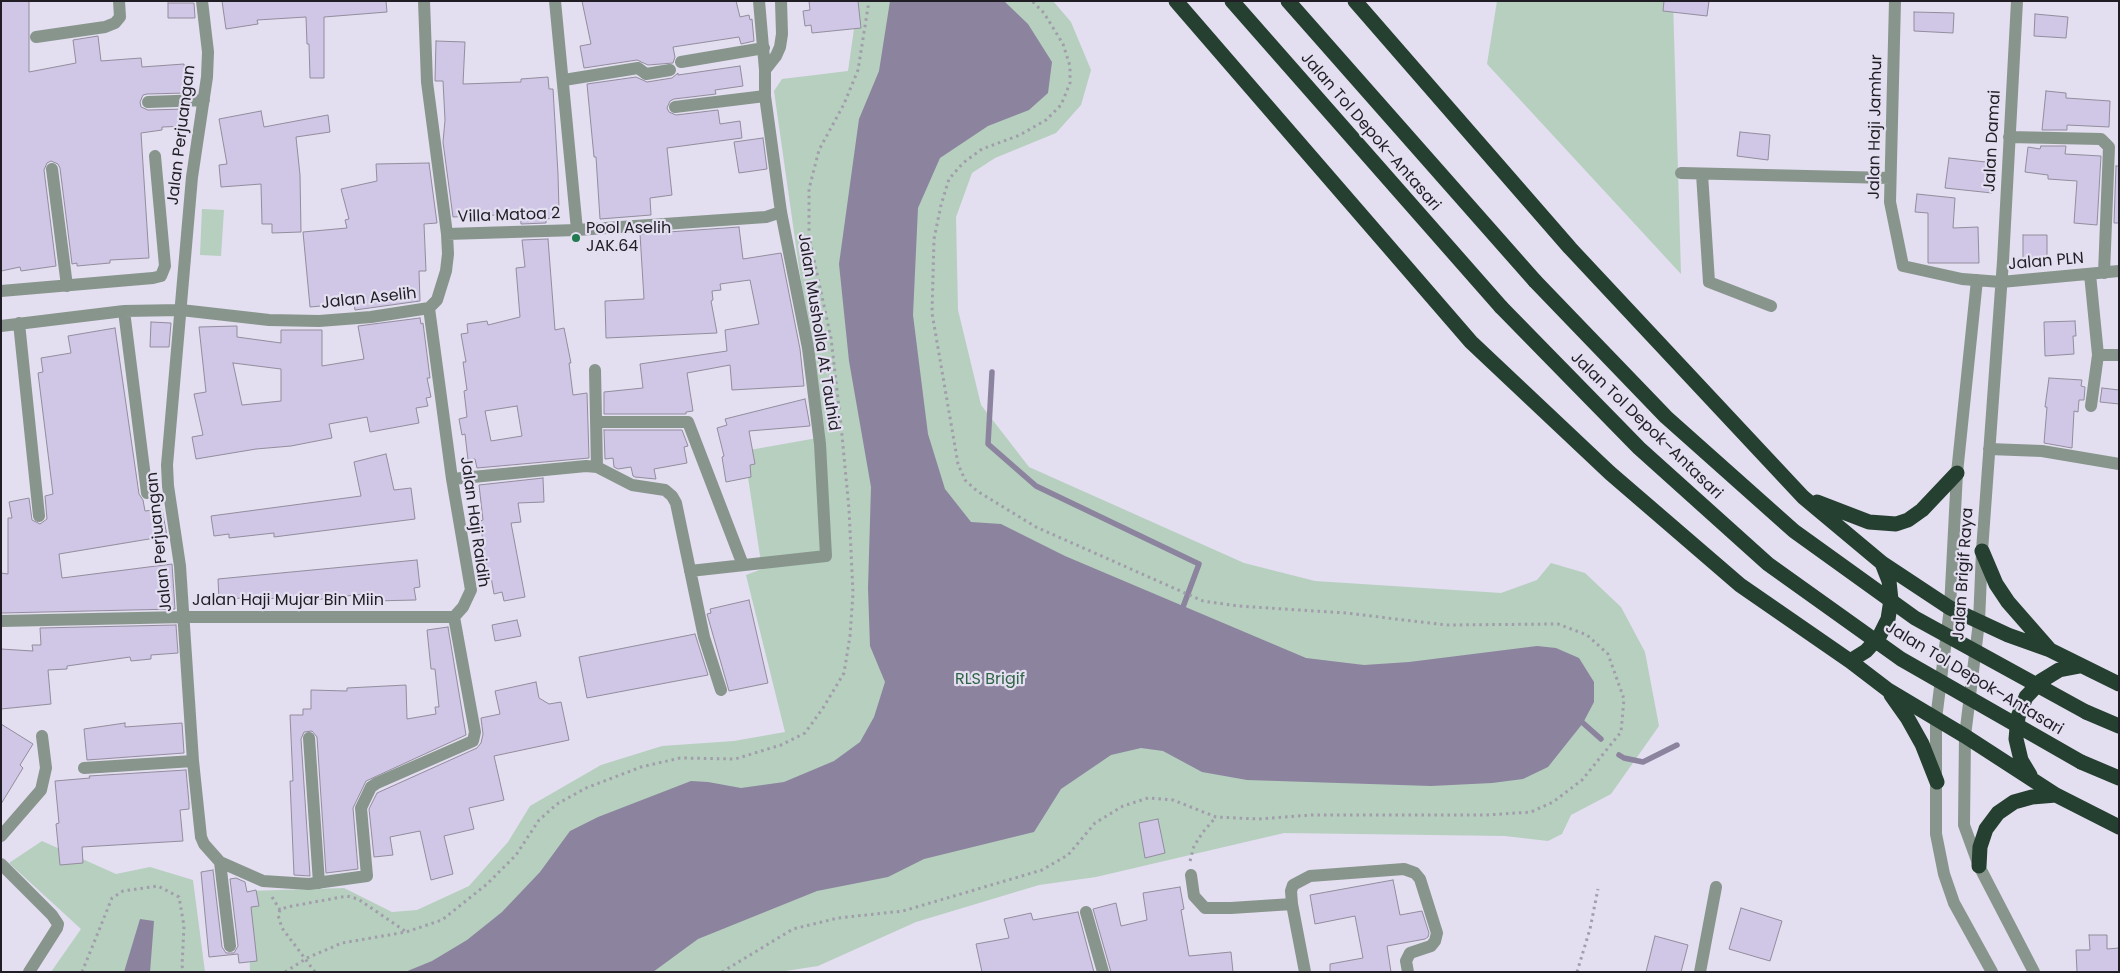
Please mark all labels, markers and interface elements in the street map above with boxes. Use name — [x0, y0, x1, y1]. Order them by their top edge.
street label: Jalan Tol Depok–Antasari — [1296, 49, 1444, 215]
street label: Jalan Haji Jamhur — [1865, 54, 1887, 200]
street label: Jalan Perjuangan — [164, 64, 200, 206]
street label: Jalan Damai — [1981, 90, 2005, 192]
street label: Villa Matoa 2 — [457, 205, 561, 227]
place label: Pool Aselih JAK.64 — [586, 219, 671, 257]
marker: Pool Aselih JAK.64 — [570, 232, 582, 244]
street label: Jalan Musholla At Tauhid — [793, 232, 843, 432]
street label: Jalan PLN — [2007, 249, 2085, 275]
street label: Jalan Aselih — [320, 284, 418, 314]
street label: Jalan Tol Depok–Antasari — [1566, 348, 1726, 504]
street label: Jalan Haji Raidih — [455, 455, 493, 589]
street label: Jalan Perjuangan — [143, 471, 177, 613]
street label: Jalan Brigif Raya — [1950, 507, 1978, 641]
street label: Jalan Haji Mujar Bin Miin — [192, 591, 384, 611]
street label: Jalan Tol Depok–Antasari — [1882, 618, 2066, 740]
park label: RLS Brigif — [955, 670, 1025, 690]

